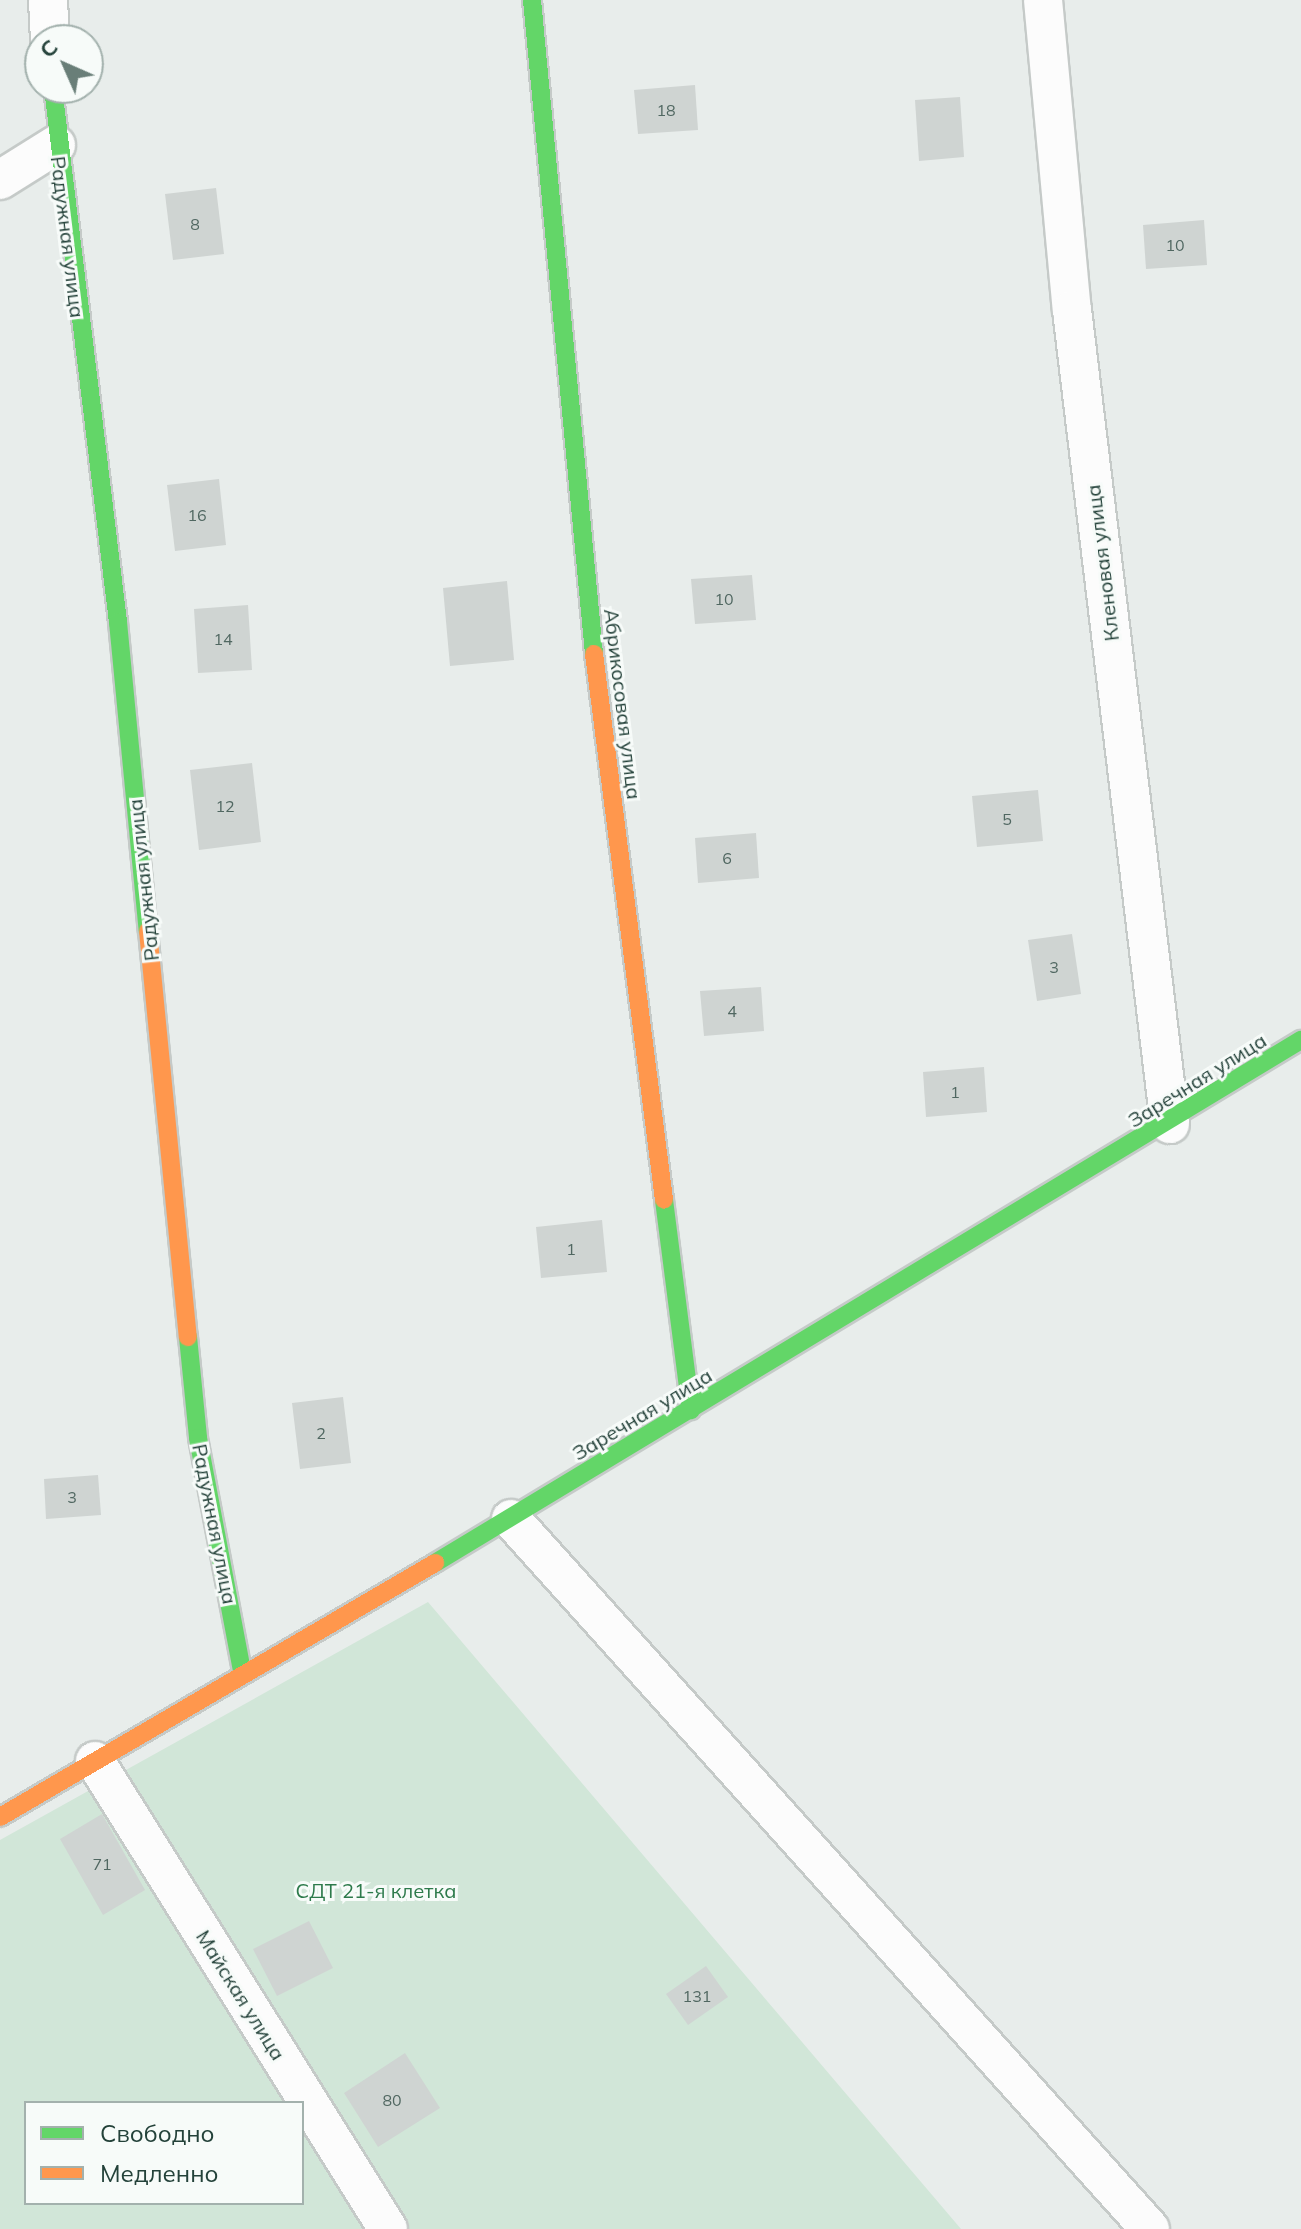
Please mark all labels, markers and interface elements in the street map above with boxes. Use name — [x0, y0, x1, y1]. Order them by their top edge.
north arrow — [24, 24, 104, 104]
text: С — [33, 33, 64, 64]
house number: 18 — [656, 100, 676, 120]
street label: Радужная улица — [46, 155, 90, 319]
house number: 8 — [190, 214, 200, 234]
house number: 10 — [1165, 235, 1185, 255]
street label: Кленовая улица — [1080, 483, 1124, 643]
house number: 16 — [187, 505, 207, 525]
house number: 10 — [714, 589, 734, 609]
street label: Абрикосовая улица — [599, 607, 647, 801]
house number: 14 — [213, 629, 233, 649]
house number: 12 — [215, 796, 235, 816]
street label: Радужная улица — [123, 798, 163, 962]
house number: 5 — [1002, 809, 1012, 829]
house number: 6 — [722, 848, 732, 868]
house number: 3 — [1049, 957, 1059, 977]
house number: 4 — [727, 1001, 737, 1021]
street label: Заречная улица — [1123, 1028, 1271, 1132]
house number: 1 — [950, 1082, 960, 1102]
house number: 1 — [566, 1239, 576, 1259]
street label: Заречная улица — [568, 1363, 716, 1465]
house number: 2 — [316, 1423, 326, 1443]
street label: Радужная улица — [188, 1442, 242, 1606]
house number: 3 — [67, 1487, 77, 1507]
house number: 71 — [92, 1854, 112, 1874]
park label: СДТ 21-я клетка — [296, 1878, 456, 1902]
street label: Майская улица — [191, 1926, 291, 2064]
house number: 131 — [683, 1986, 711, 2006]
house number: 80 — [382, 2090, 402, 2110]
legend — [24, 2101, 304, 2205]
text: Свободно — [100, 2118, 215, 2148]
text: Медленно — [100, 2158, 219, 2188]

